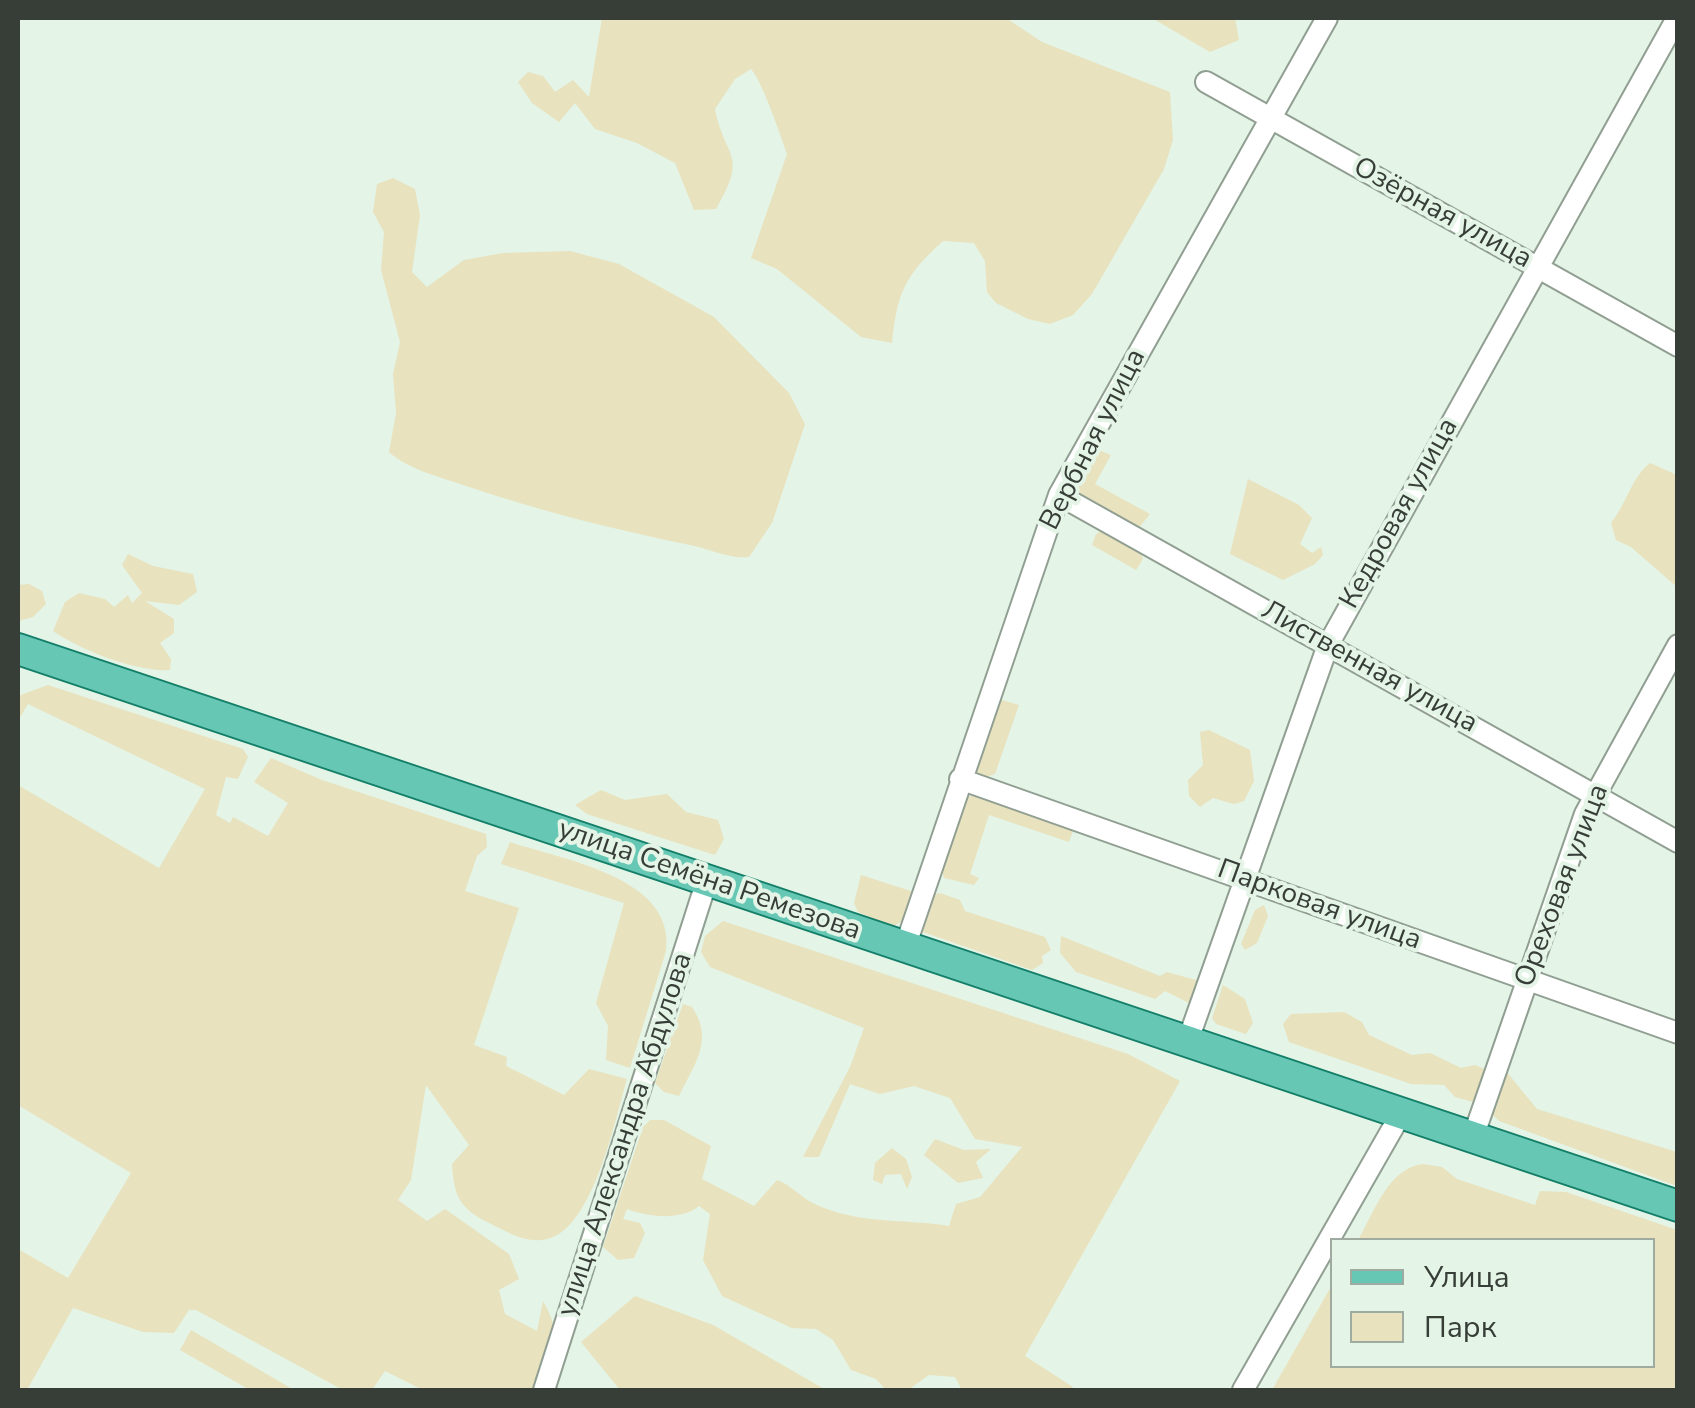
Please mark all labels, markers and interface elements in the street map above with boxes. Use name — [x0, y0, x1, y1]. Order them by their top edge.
street label: Озёрная улица — [1347, 151, 1537, 277]
street label: Вербная улица — [1034, 344, 1154, 536]
street label: Кедровая улица — [1334, 413, 1466, 615]
street label: Лиственная улица — [1255, 595, 1483, 741]
street label: Ореховая улица — [1509, 780, 1617, 992]
street label: улица Семёна Ремезова — [553, 813, 865, 949]
street label: Парковая улица — [1213, 854, 1425, 958]
street label: улица Александра Абдулова — [551, 949, 701, 1321]
legend — [1330, 1238, 1655, 1368]
text: Улица — [1424, 1257, 1510, 1298]
text: Парк — [1424, 1307, 1496, 1348]

